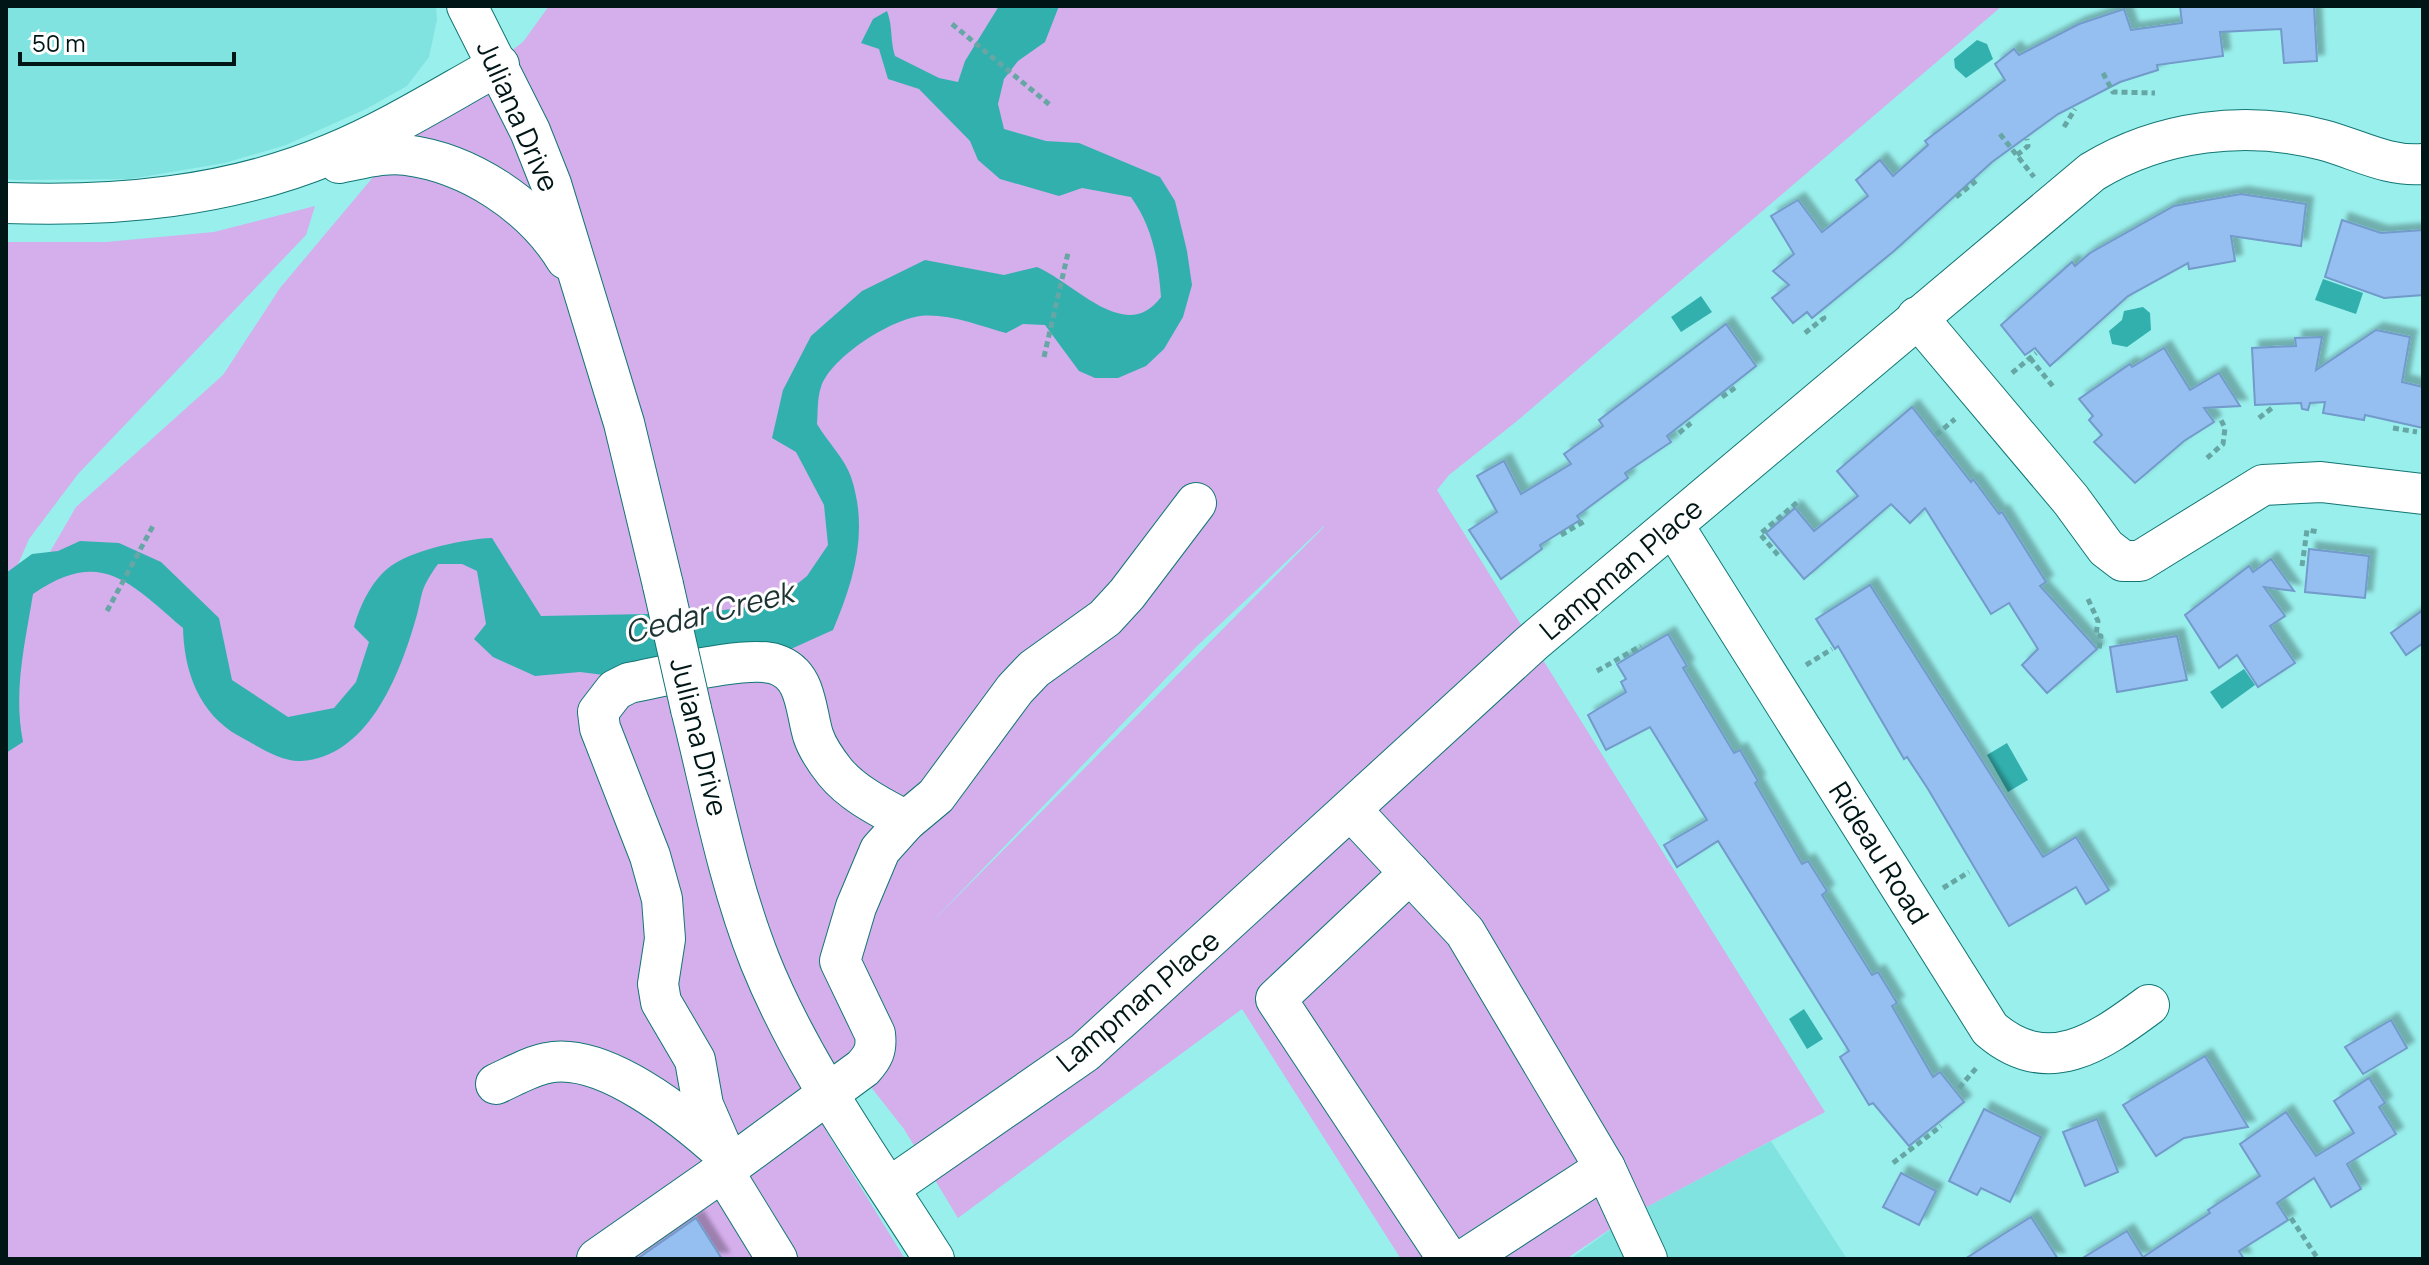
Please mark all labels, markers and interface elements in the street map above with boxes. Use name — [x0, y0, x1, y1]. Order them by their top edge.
scale bar — [20, 16, 234, 66]
text: 50 m — [32, 26, 86, 59]
street label: Juliana Drive — [469, 34, 569, 197]
street label: Lampman Place — [1531, 489, 1710, 648]
water label: Cedar Creek — [620, 570, 801, 652]
street label: Juliana Drive — [662, 654, 738, 820]
street label: Rideau Road — [1821, 774, 1939, 931]
street label: Lampman Place — [1048, 921, 1227, 1080]

